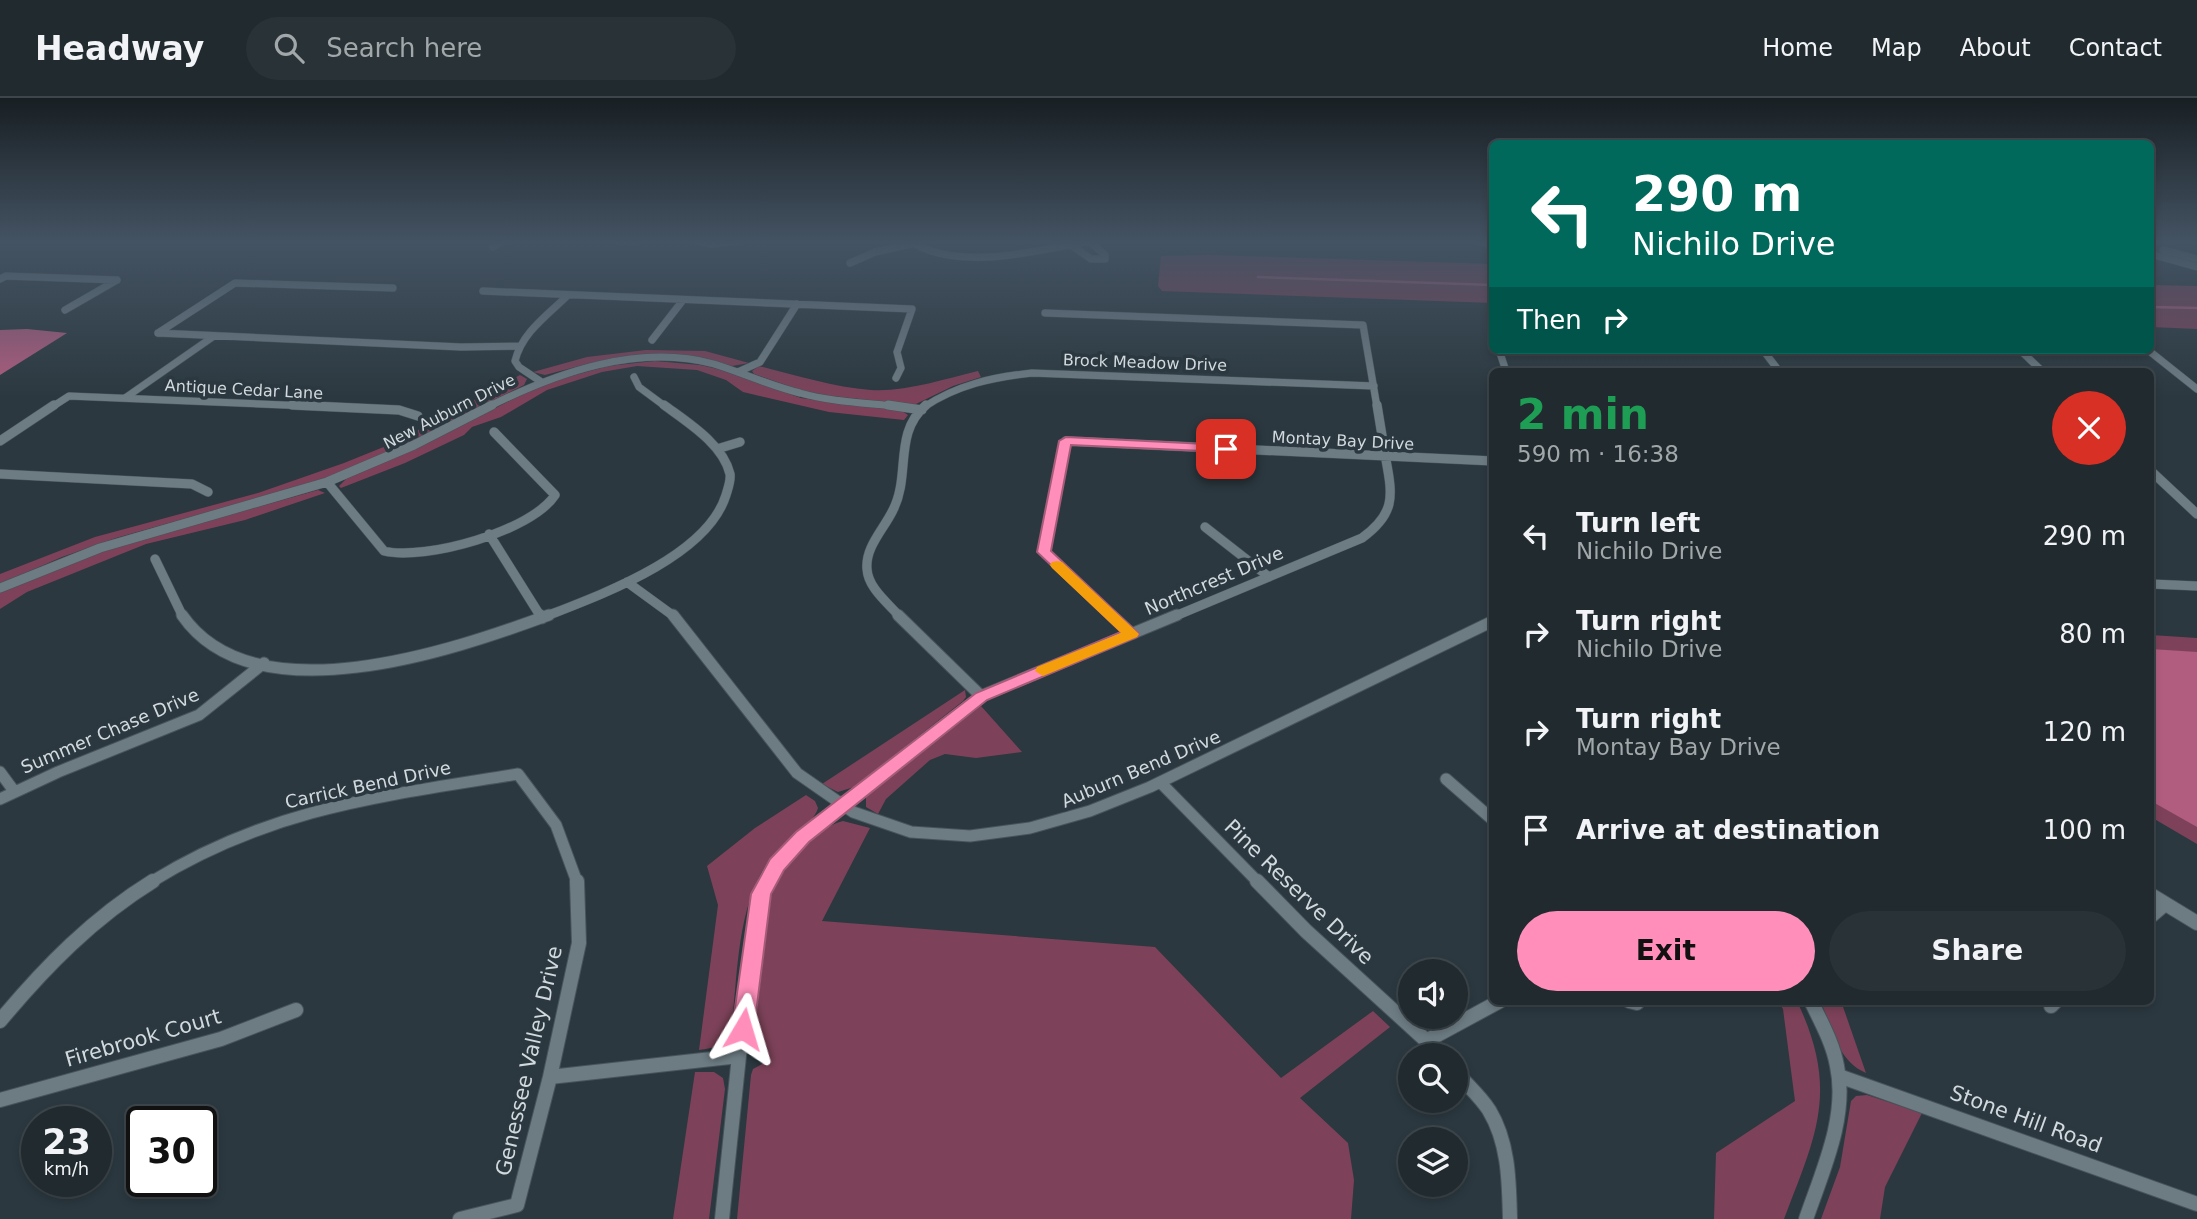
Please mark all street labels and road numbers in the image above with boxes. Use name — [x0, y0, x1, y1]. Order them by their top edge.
street label: Brock Meadow Drive — [1063, 350, 1227, 375]
street label: New Auburn Drive — [380, 370, 518, 453]
street label: Antique Cedar Lane — [164, 376, 324, 403]
street label: Montay Bay Drive — [1271, 427, 1415, 454]
street label: Northcrest Drive — [1141, 542, 1286, 619]
street label: Summer Chase Drive — [18, 684, 202, 778]
street label: Auburn Bend Drive — [1058, 726, 1223, 812]
street label: Carrick Bend Drive — [283, 757, 453, 812]
street label: Pine Reserve Drive — [1219, 815, 1379, 969]
street label: Genessee Valley Drive — [491, 944, 567, 1178]
street label: Firebrook Court — [62, 1004, 224, 1072]
street label: Stone Hill Road — [1947, 1080, 2105, 1158]

